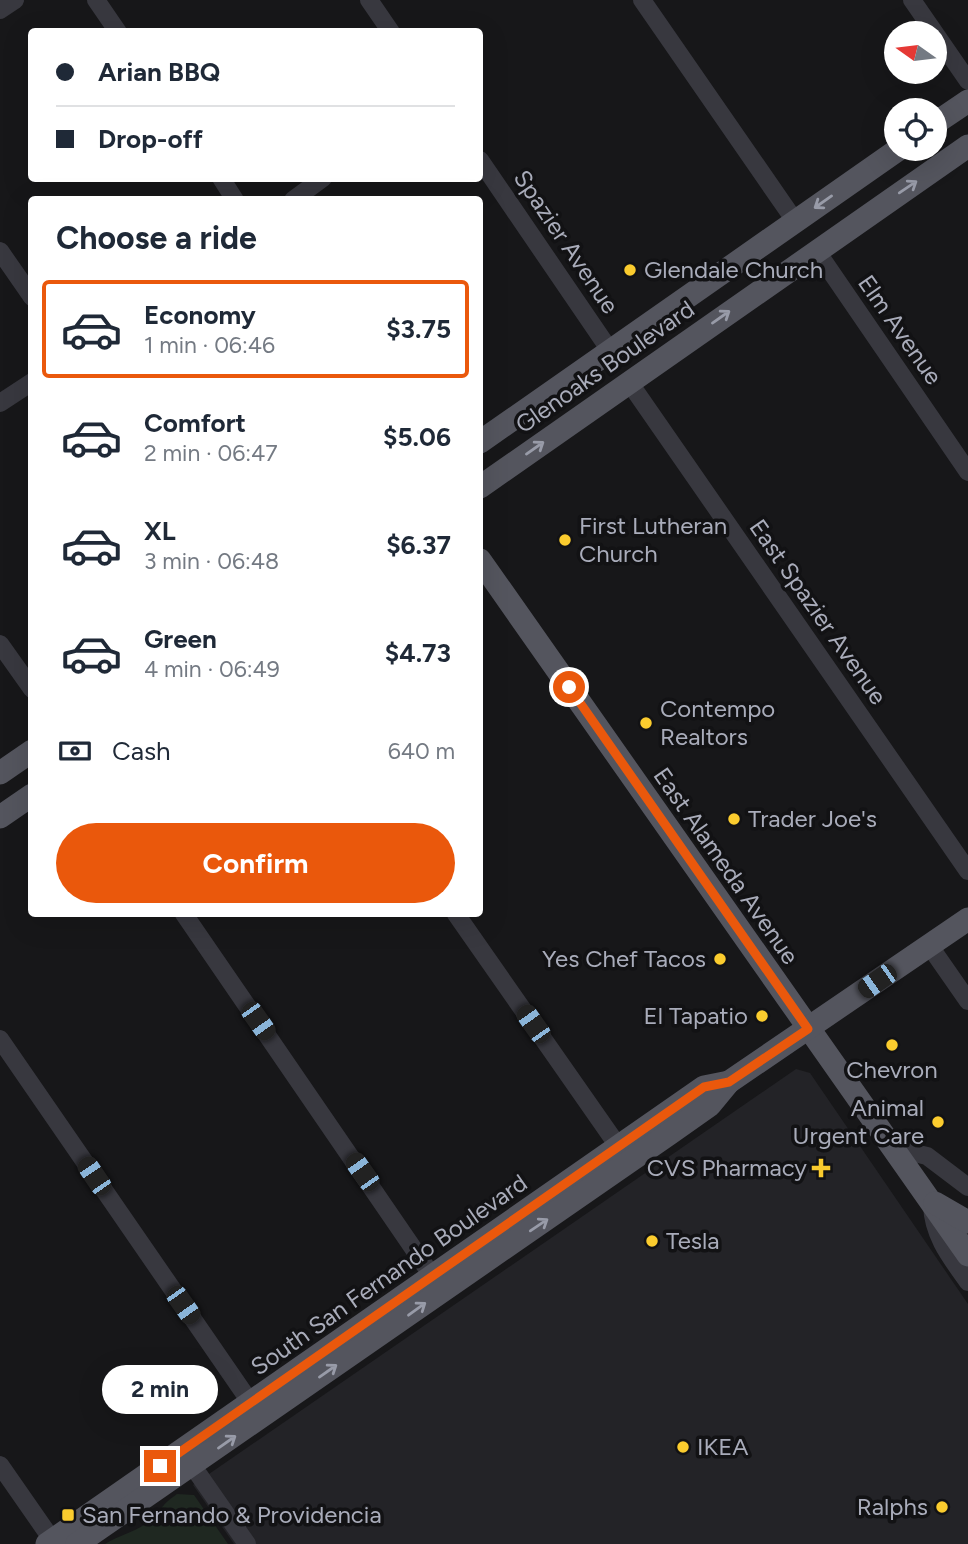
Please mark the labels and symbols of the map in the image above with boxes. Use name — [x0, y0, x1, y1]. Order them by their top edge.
north arrow — [884, 21, 947, 84]
street label: Spazier Avenue — [508, 164, 625, 319]
one-way arrow — [898, 180, 917, 194]
one-way arrow — [814, 195, 833, 209]
place label: Glendale Church — [644, 255, 823, 284]
marker: Glendale Church — [622, 262, 638, 278]
street label: Elm Avenue — [852, 269, 949, 390]
street label: Glenoaks Boulevard — [510, 294, 700, 439]
one-way arrow — [711, 310, 730, 324]
one-way arrow — [525, 441, 544, 455]
place label: First Lutheran Church — [579, 511, 727, 568]
street label: East Spazier Avenue — [744, 514, 893, 710]
marker: First Lutheran Church — [557, 532, 573, 548]
route start — [553, 671, 585, 703]
place label: Contempo Realtors — [660, 694, 775, 751]
marker: Contempo Realtors — [638, 715, 654, 731]
street label: East Alameda Avenue — [648, 762, 805, 970]
place label: Trader Joe's — [748, 804, 877, 833]
marker: Trader Joe's — [726, 811, 742, 827]
place label: Yes Chef Tacos — [542, 944, 706, 973]
marker: Yes Chef Tacos — [712, 951, 728, 967]
car — [854, 960, 901, 1002]
car — [238, 998, 279, 1044]
car — [513, 1001, 554, 1047]
place label: El Tapatio — [644, 1001, 748, 1030]
marker: El Tapatio — [754, 1008, 770, 1024]
marker: Chevron — [884, 1037, 900, 1053]
place label: Chevron — [846, 1055, 938, 1084]
place label: Animal Urgent Care — [793, 1093, 924, 1150]
marker: Animal Urgent Care — [930, 1114, 946, 1130]
car — [342, 1149, 383, 1195]
car — [74, 1153, 115, 1199]
place label: CVS Pharmacy — [647, 1153, 807, 1182]
marker: CVS Pharmacy — [813, 1160, 829, 1176]
street label: South San Fernando Boulevard — [245, 1168, 532, 1381]
one-way arrow — [529, 1217, 548, 1232]
place label: Tesla — [666, 1226, 720, 1255]
marker: Tesla — [644, 1233, 660, 1249]
car — [163, 1282, 204, 1328]
one-way arrow — [407, 1302, 426, 1316]
callout: 2 min — [102, 1364, 218, 1414]
one-way arrow — [318, 1364, 337, 1378]
place label: IKEA — [697, 1432, 749, 1461]
one-way arrow — [217, 1435, 236, 1449]
marker: IKEA — [675, 1439, 691, 1455]
route end — [144, 1450, 176, 1482]
place label: Ralphs — [857, 1492, 928, 1521]
marker: Ralphs — [934, 1499, 950, 1515]
place label: San Fernando & Providencia — [82, 1500, 382, 1529]
marker: San Fernando & Providencia — [60, 1507, 76, 1523]

